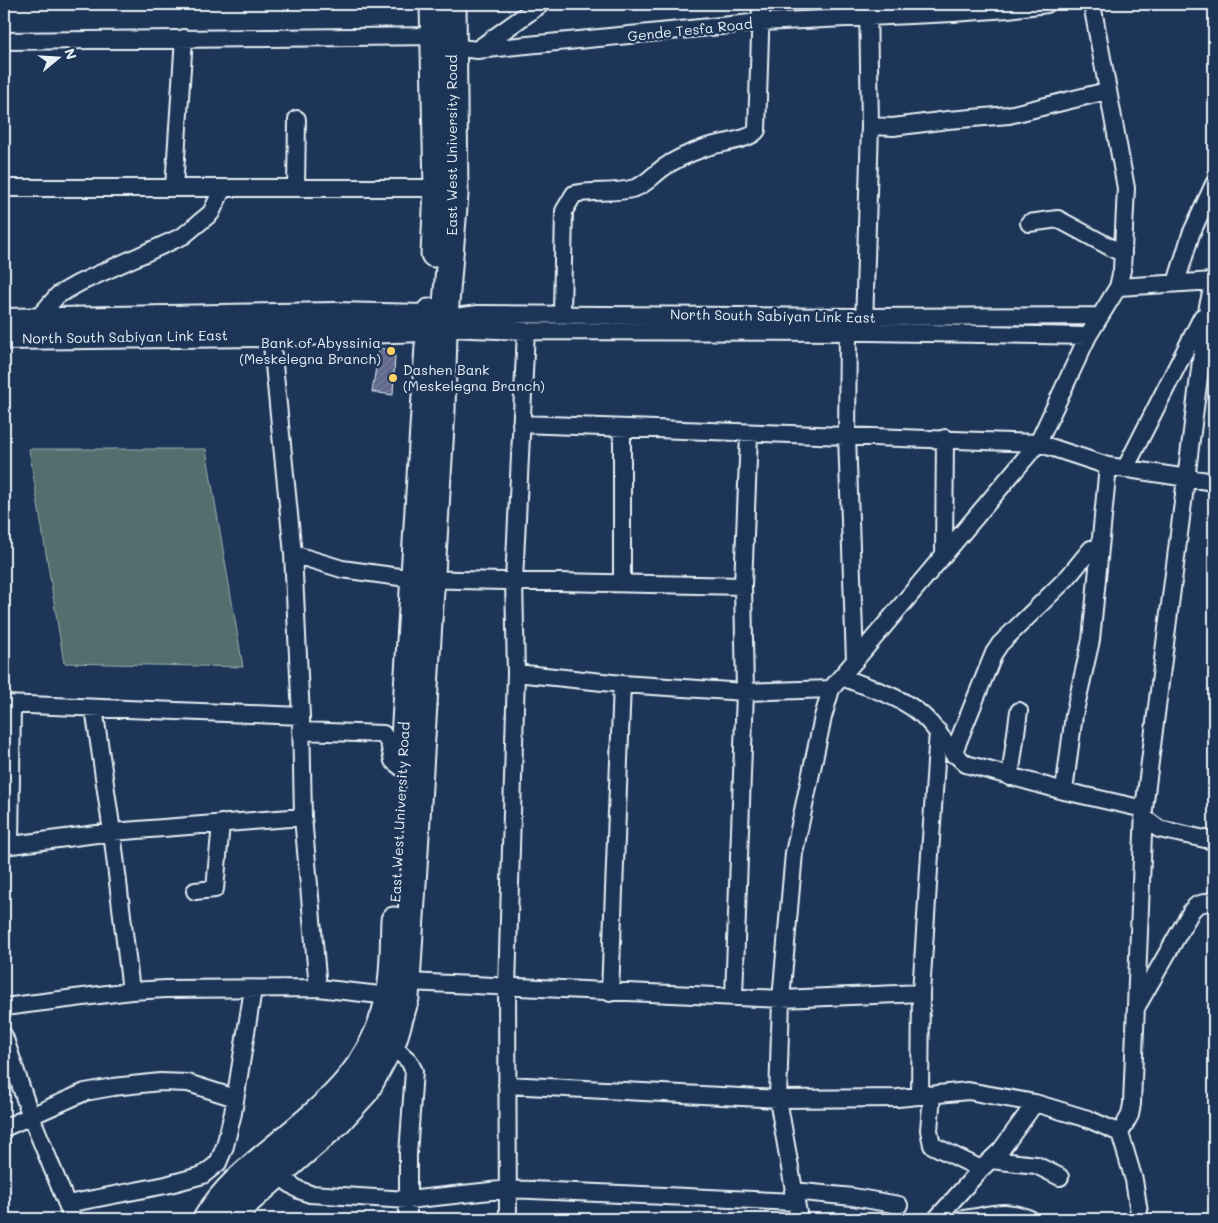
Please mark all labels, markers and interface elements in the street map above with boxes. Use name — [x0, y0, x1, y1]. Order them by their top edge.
street label: Gende Tesfa Road — [626, 13, 754, 46]
north arrow — [32, 32, 82, 82]
text: N — [60, 46, 82, 62]
street label: East West University Road — [442, 54, 461, 235]
street label: North South Sabiyan Link East — [670, 304, 876, 327]
street label: North South Sabiyan Link East — [22, 325, 228, 348]
place label: Bank of Abyssinia (Meskelegna Branch) — [239, 333, 381, 368]
marker: Bank of Abyssinia (Meskelegna Branch) — [385, 345, 397, 357]
place label: Dashen Bank (Meskelegna Branch) — [403, 360, 545, 395]
marker: Dashen Bank (Meskelegna Branch) — [387, 372, 399, 384]
street label: East West University Road — [385, 721, 414, 903]

